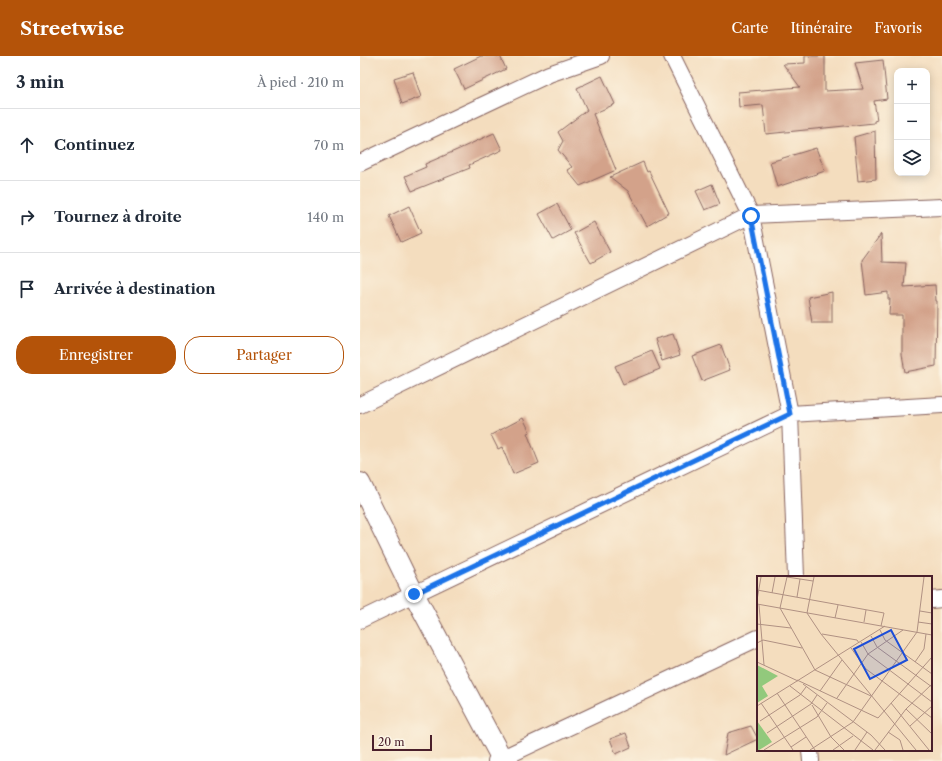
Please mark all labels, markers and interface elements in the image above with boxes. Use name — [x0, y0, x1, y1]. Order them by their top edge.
text: Streetwise — [20, 17, 124, 40]
text: Carte — [732, 19, 768, 37]
text: Itinéraire — [790, 19, 852, 37]
text: Favoris — [874, 19, 922, 37]
map controls — [894, 68, 930, 176]
button: + — [894, 68, 930, 104]
text: 3 min — [16, 72, 65, 92]
text: À pied · 210 m — [257, 74, 344, 90]
button: − — [894, 104, 930, 140]
icon: ahead — [16, 134, 38, 156]
text: Continuez — [54, 135, 135, 154]
text: 70 m — [314, 137, 344, 153]
button: layers — [894, 140, 930, 176]
icon: right — [16, 206, 38, 228]
text: Tournez à droite — [54, 207, 182, 226]
route start — [742, 207, 760, 225]
text: 140 m — [307, 209, 344, 225]
icon: arrive — [16, 278, 38, 300]
text: Arrivée à destination — [54, 279, 216, 298]
button: Enregistrer — [16, 336, 176, 374]
button: Partager — [184, 336, 344, 374]
inset map — [757, 576, 932, 751]
route end — [405, 585, 423, 603]
scale bar — [372, 733, 432, 752]
text: 20 m — [378, 735, 404, 749]

